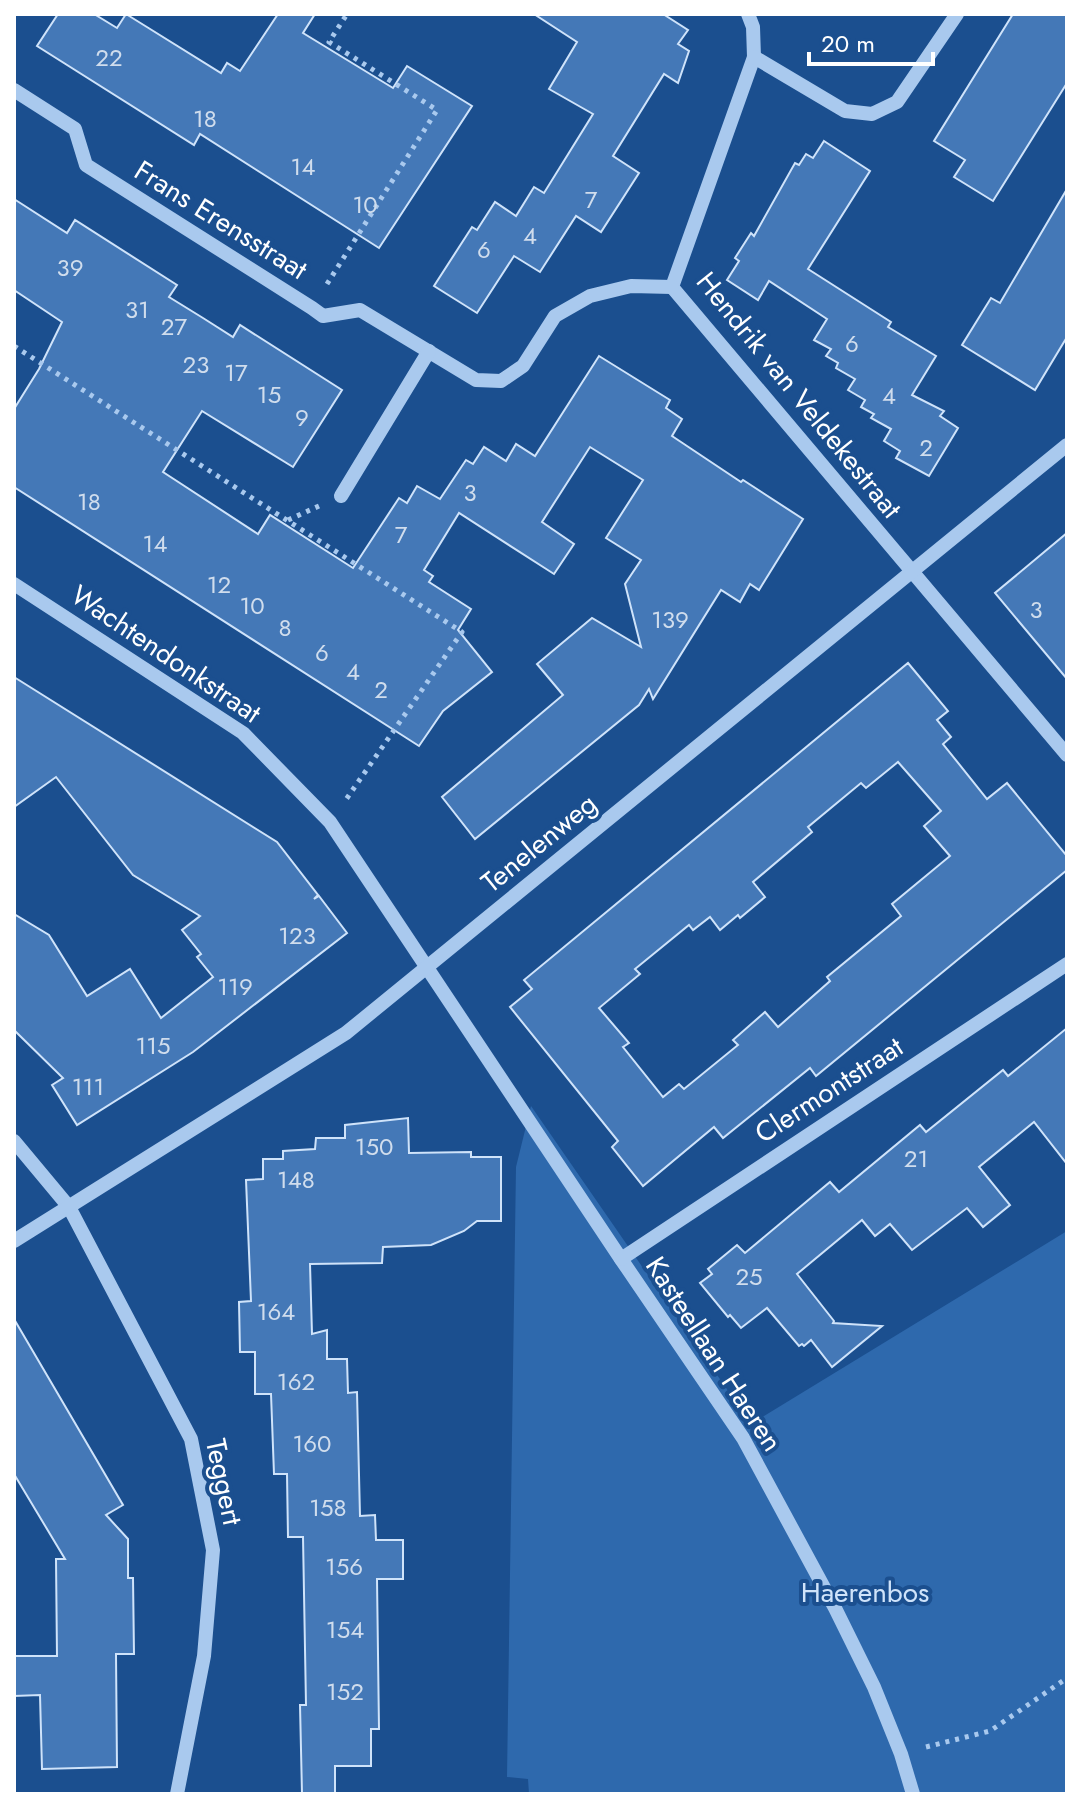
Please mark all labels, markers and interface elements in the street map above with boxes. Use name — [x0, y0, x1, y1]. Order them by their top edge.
scale bar — [809, 16, 933, 66]
text: 20 m — [821, 26, 875, 61]
house number: 22 — [95, 40, 123, 75]
house number: 18 — [193, 101, 217, 136]
house number: 14 — [291, 149, 315, 184]
street label: Frans Erensstraat — [127, 150, 316, 290]
house number: 7 — [585, 182, 598, 217]
house number: 10 — [352, 187, 378, 222]
house number: 4 — [523, 218, 537, 253]
house number: 6 — [477, 232, 491, 267]
house number: 39 — [57, 250, 83, 285]
street label: Hendrik van Veldekestraat — [687, 263, 912, 527]
house number: 31 — [125, 292, 149, 327]
house number: 27 — [161, 309, 188, 344]
house number: 6 — [845, 326, 859, 361]
house number: 23 — [183, 347, 209, 382]
house number: 17 — [224, 355, 248, 390]
house number: 15 — [257, 377, 281, 412]
house number: 4 — [882, 378, 896, 413]
house number: 9 — [295, 400, 309, 435]
house number: 2 — [919, 430, 933, 465]
house number: 3 — [463, 475, 477, 510]
house number: 18 — [77, 484, 101, 519]
house number: 7 — [395, 517, 408, 552]
house number: 14 — [143, 526, 167, 561]
house number: 12 — [207, 567, 231, 602]
street label: Wachtendonkstraat — [63, 575, 270, 733]
house number: 10 — [239, 588, 265, 623]
house number: 3 — [1029, 592, 1043, 627]
house number: 139 — [651, 602, 689, 637]
house number: 8 — [278, 610, 292, 645]
house number: 6 — [315, 635, 329, 670]
house number: 4 — [346, 654, 360, 689]
house number: 2 — [374, 672, 388, 707]
street label: Tenelenweg — [472, 784, 606, 902]
house number: 123 — [278, 918, 316, 953]
house number: 119 — [217, 969, 253, 1004]
street label: Clermontstraat — [747, 1027, 911, 1153]
house number: 115 — [135, 1028, 171, 1063]
house number: 111 — [72, 1069, 104, 1104]
house number: 150 — [355, 1129, 393, 1164]
house number: 21 — [904, 1141, 928, 1176]
house number: 148 — [277, 1162, 315, 1197]
street label: Kasteellaan Haeren — [635, 1248, 793, 1460]
house number: 25 — [735, 1259, 763, 1294]
house number: 164 — [257, 1294, 295, 1329]
house number: 162 — [277, 1364, 315, 1399]
house number: 160 — [292, 1426, 332, 1461]
street label: Teggert — [195, 1435, 253, 1529]
house number: 158 — [309, 1490, 347, 1525]
house number: 156 — [325, 1549, 363, 1584]
park label: Haerenbos — [801, 1572, 929, 1613]
house number: 154 — [326, 1612, 364, 1647]
house number: 152 — [326, 1674, 364, 1709]

